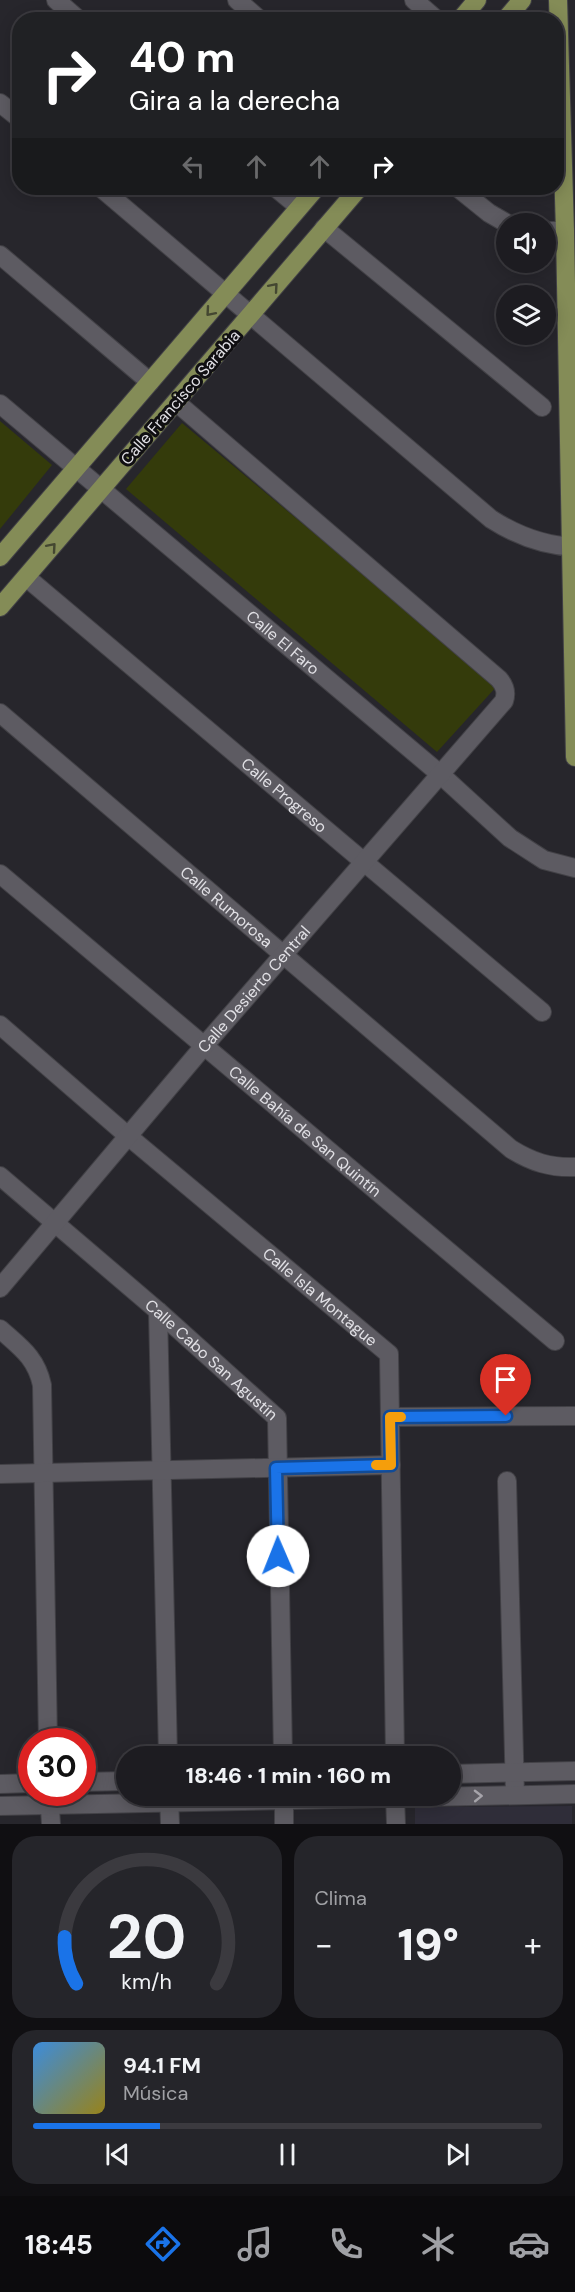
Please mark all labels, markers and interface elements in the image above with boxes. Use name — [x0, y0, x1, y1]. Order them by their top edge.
text: 40 m — [129, 30, 235, 85]
icon: right — [30, 36, 108, 114]
text: Gira a la derecha — [129, 83, 340, 118]
icon: left — [177, 150, 210, 183]
icon: ahead — [240, 150, 273, 183]
icon: ahead — [303, 150, 336, 183]
icon: right — [366, 150, 399, 183]
map controls — [496, 213, 556, 345]
button: sound — [496, 213, 556, 273]
one-way arrow — [267, 283, 278, 294]
button: layers — [496, 285, 556, 345]
one-way arrow — [206, 305, 217, 316]
street label: Calle Francisco Sarabia — [116, 325, 245, 469]
one-way arrow — [45, 543, 56, 553]
street label: Calle El Faro — [242, 606, 324, 679]
street label: Calle Progreso — [237, 753, 331, 837]
street label: Calle Rumorosa — [176, 861, 277, 952]
street label: Calle Desierto Central — [193, 921, 315, 1057]
street label: Calle Bahía de San Quintín — [224, 1061, 386, 1202]
street label: Calle Isla Montague — [258, 1243, 382, 1351]
street label: Calle Cabo San Agustín — [140, 1295, 282, 1425]
pin — [480, 1354, 531, 1416]
icon: arrive — [489, 1363, 522, 1396]
position arrow — [246, 1524, 310, 1588]
speed limit sign: 30 — [18, 1728, 96, 1806]
text: 18:46 · 1 min · 160 m — [186, 1761, 391, 1790]
one-way arrow — [474, 1789, 483, 1802]
text: Clima — [315, 1885, 367, 1911]
text: 20 — [107, 1896, 187, 1977]
text: 19° — [397, 1915, 459, 1974]
text: − — [315, 1923, 333, 1966]
text: + — [524, 1923, 542, 1966]
text: km/h — [121, 1968, 172, 1996]
text: 94.1 FM — [123, 2051, 201, 2080]
text: Música — [123, 2080, 188, 2106]
icon: previous — [101, 2138, 134, 2171]
icon: pause — [271, 2138, 304, 2171]
icon: next — [441, 2138, 474, 2171]
icon: directions — [142, 2223, 184, 2265]
icon: music — [234, 2223, 276, 2265]
icon: phone — [325, 2223, 367, 2265]
icon: climate — [417, 2223, 459, 2265]
icon: car — [508, 2223, 550, 2265]
text: 18:45 — [25, 2227, 93, 2262]

